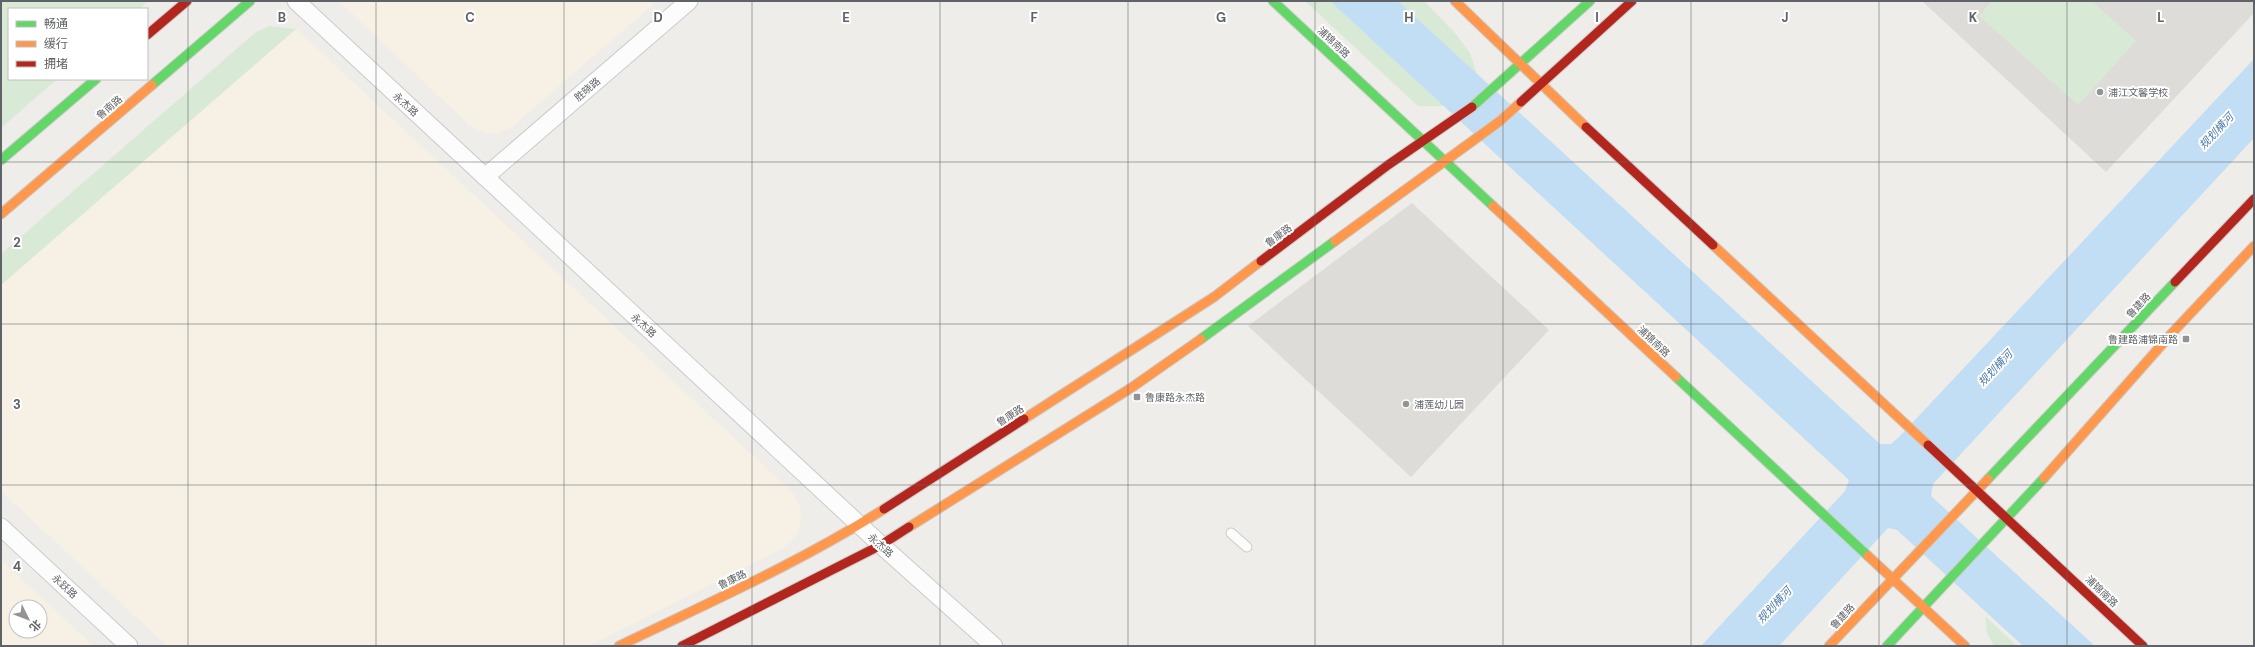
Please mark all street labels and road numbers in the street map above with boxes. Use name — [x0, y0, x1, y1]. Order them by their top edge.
street label: 浦锦南路 — [1315, 24, 1353, 61]
street label: 胜晓路 — [572, 75, 603, 104]
street label: 永杰路 — [390, 89, 421, 119]
street label: 鲁南路 — [94, 93, 125, 122]
street label: 鲁康路 — [1262, 221, 1294, 250]
street label: 鲁建路 — [2123, 290, 2153, 321]
street label: 永杰路 — [628, 310, 659, 340]
street label: 浦锦南路 — [1635, 323, 1673, 360]
street label: 鲁康路 — [994, 402, 1026, 429]
street label: 永杰路 — [865, 531, 896, 560]
street label: 鲁康路 — [716, 567, 749, 592]
street label: 永跃路 — [49, 571, 80, 601]
street label: 浦锦南路 — [2083, 573, 2121, 610]
street label: 鲁建路 — [1827, 601, 1857, 632]

